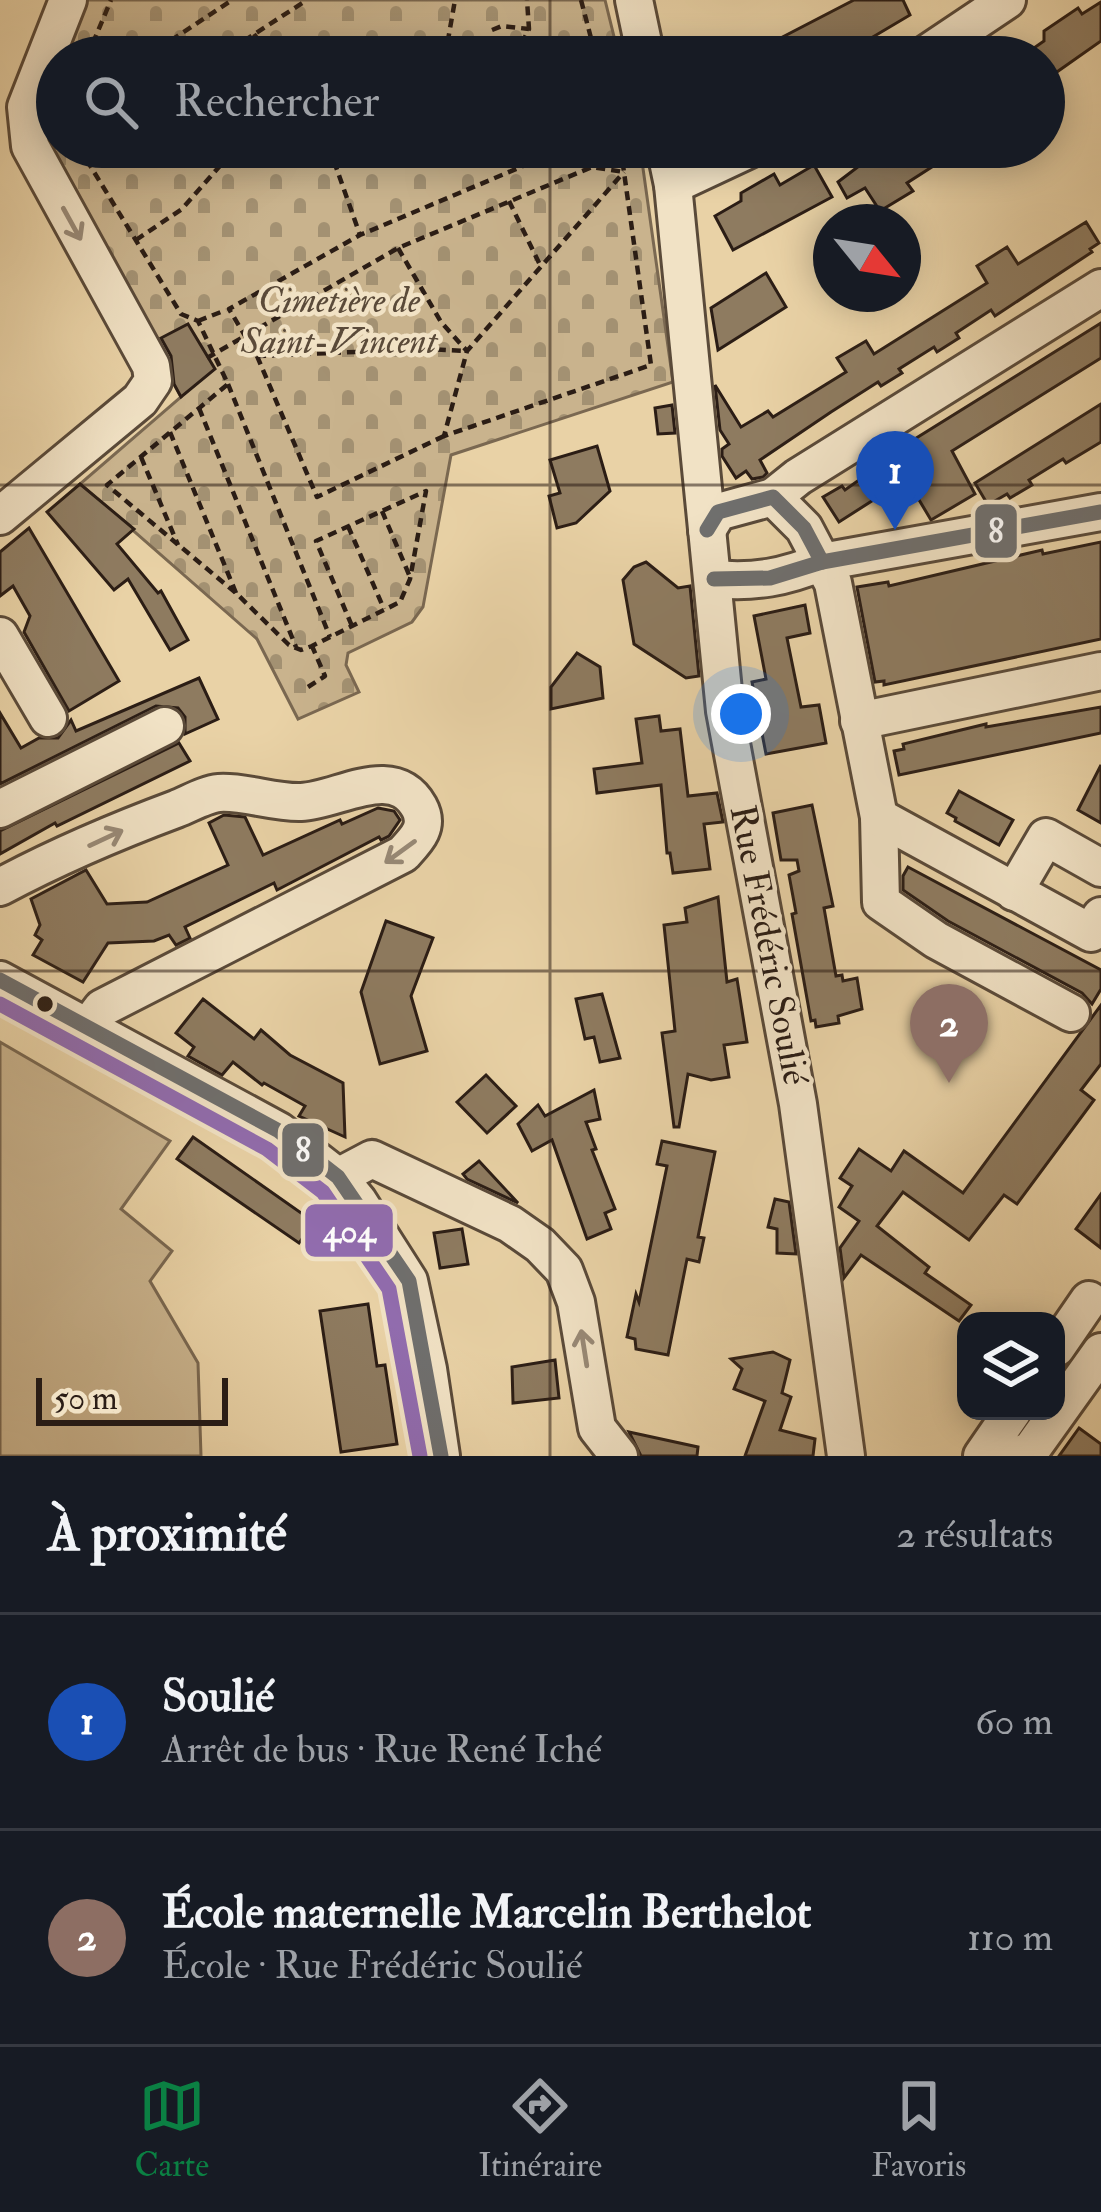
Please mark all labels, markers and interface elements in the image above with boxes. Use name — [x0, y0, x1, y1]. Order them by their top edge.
search box — [36, 36, 1065, 168]
icon: search — [78, 69, 144, 135]
text: Rechercher — [174, 74, 379, 130]
north arrow — [813, 204, 921, 312]
one-way arrow — [61, 205, 85, 240]
park label: Cimetière de Saint-Vincent — [240, 278, 439, 364]
pin: 1 — [856, 431, 934, 530]
line badge: 8 — [973, 502, 1019, 560]
text: 8 — [988, 511, 1004, 552]
your location — [711, 684, 771, 744]
street label: Rue Frédéric Soulié — [720, 801, 818, 1090]
one-way arrow — [87, 826, 123, 848]
one-way arrow — [384, 839, 417, 864]
pin: 2 — [910, 984, 988, 1083]
unlabelled marker — [34, 993, 56, 1015]
line badge: 8 — [280, 1121, 326, 1179]
text: 8 — [295, 1130, 311, 1171]
line badge: 404 — [303, 1202, 395, 1259]
text: 404 — [322, 1211, 377, 1252]
map controls — [957, 1312, 1065, 1420]
button: layers — [957, 1312, 1065, 1420]
one-way arrow — [572, 1329, 595, 1368]
scale bar — [36, 1372, 228, 1425]
text: 50 m — [54, 1378, 118, 1419]
text: À proximité — [48, 1502, 287, 1566]
text: 2 résultats — [896, 1510, 1053, 1559]
text: Soulié — [162, 1669, 274, 1725]
text: 1 — [80, 1697, 94, 1746]
text: 60 m — [975, 1697, 1053, 1746]
text: Arrêt de bus · Rue René Iché — [162, 1725, 602, 1774]
text: École maternelle Marcelin Berthelot — [162, 1885, 811, 1941]
text: 2 — [77, 1913, 97, 1962]
text: 110 m — [967, 1913, 1053, 1962]
text: École · Rue Frédéric Soulié — [162, 1941, 582, 1990]
tab: Carte — [135, 2073, 209, 2186]
tab: Itinéraire — [478, 2073, 602, 2186]
tab: Favoris — [871, 2073, 966, 2186]

